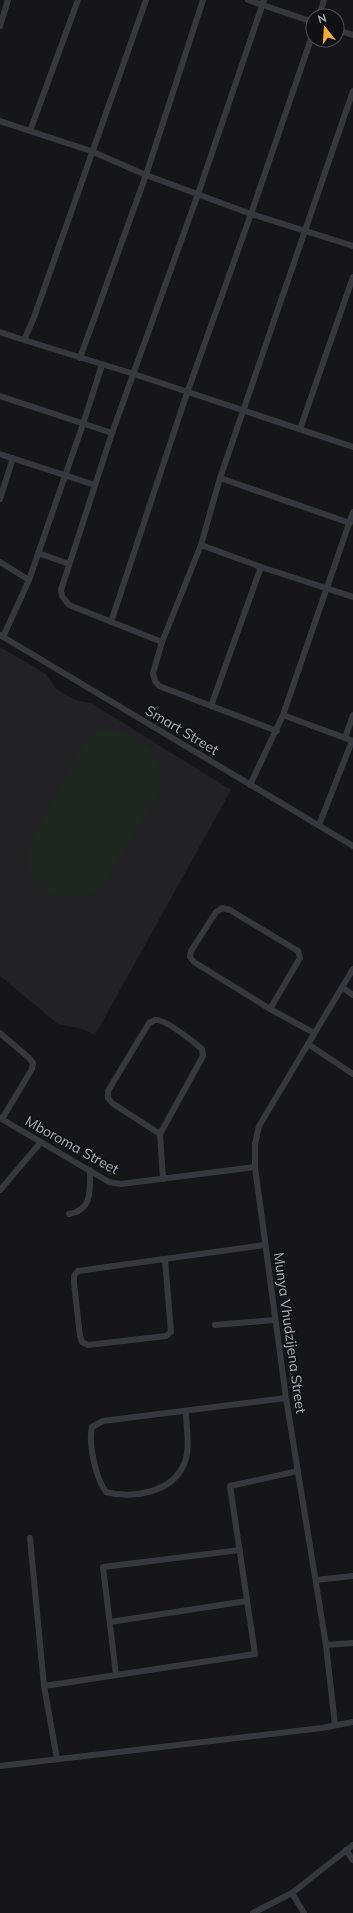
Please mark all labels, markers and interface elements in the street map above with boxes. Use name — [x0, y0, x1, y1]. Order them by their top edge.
north arrow — [305, 8, 345, 48]
text: N — [316, 11, 328, 26]
street label: Smart Street — [142, 701, 222, 759]
street label: Mboroma Street — [22, 1112, 122, 1178]
street label: Munya Vhudzijena Street — [270, 1251, 310, 1415]

